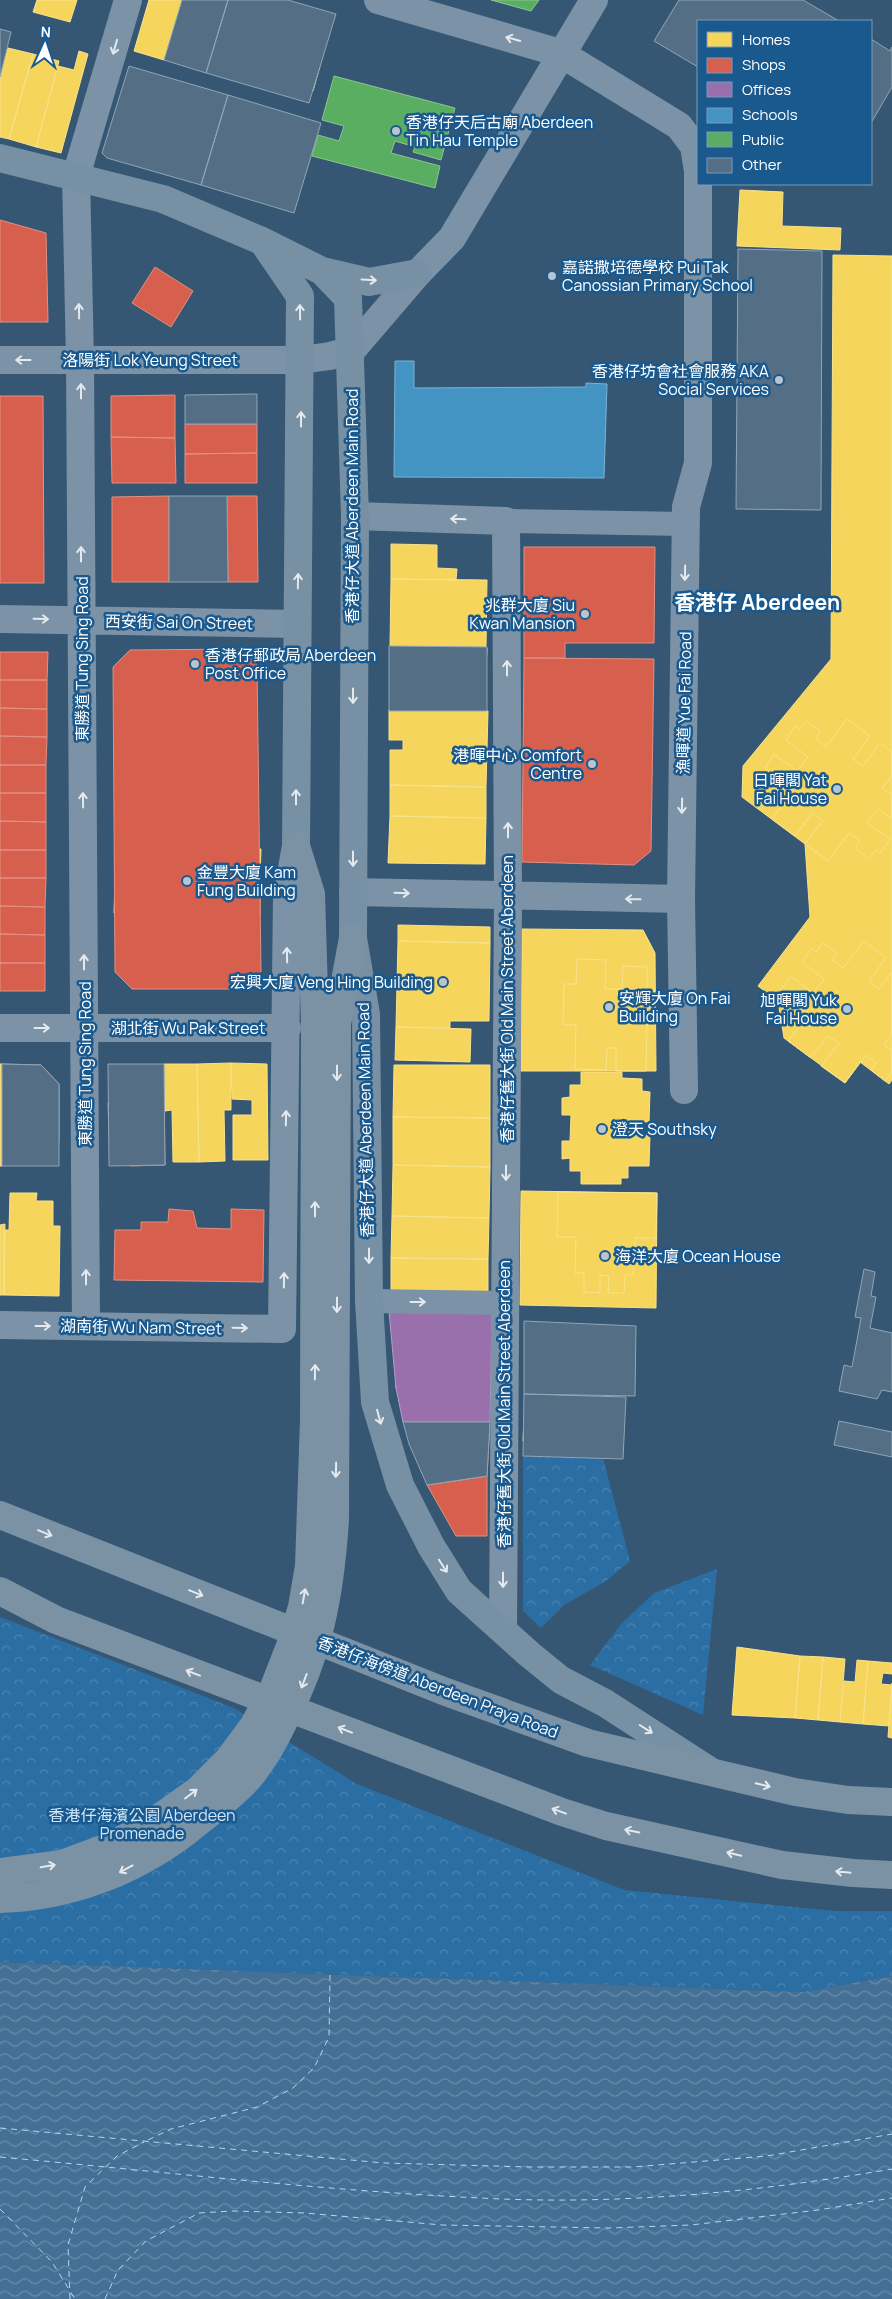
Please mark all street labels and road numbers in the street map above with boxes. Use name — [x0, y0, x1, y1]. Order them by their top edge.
street label: 洛陽街 Lok Yeung Street — [62, 349, 238, 371]
street label: 香港仔大道 Aberdeen Main Road — [341, 388, 363, 624]
street label: 東勝道 Tung Sing Road — [71, 576, 93, 742]
street label: 西安街 Sai On Street — [105, 610, 253, 634]
street label: 漁暉道 Yue Fai Road — [672, 631, 696, 775]
street label: 香港仔舊大街 Old Main Street Aberdeen — [496, 855, 518, 1143]
street label: 東勝道 Tung Sing Road — [74, 981, 96, 1147]
street label: 香港仔大道 Aberdeen Main Road — [352, 1002, 378, 1238]
street label: 湖北街 Wu Pak Street — [111, 1017, 265, 1039]
street label: 香港仔舊大街 Old Main Street Aberdeen — [493, 1260, 515, 1548]
street label: 湖南街 Wu Nam Street — [60, 1315, 222, 1339]
street label: 香港仔海傍道 Aberdeen Praya Road — [315, 1631, 561, 1743]

